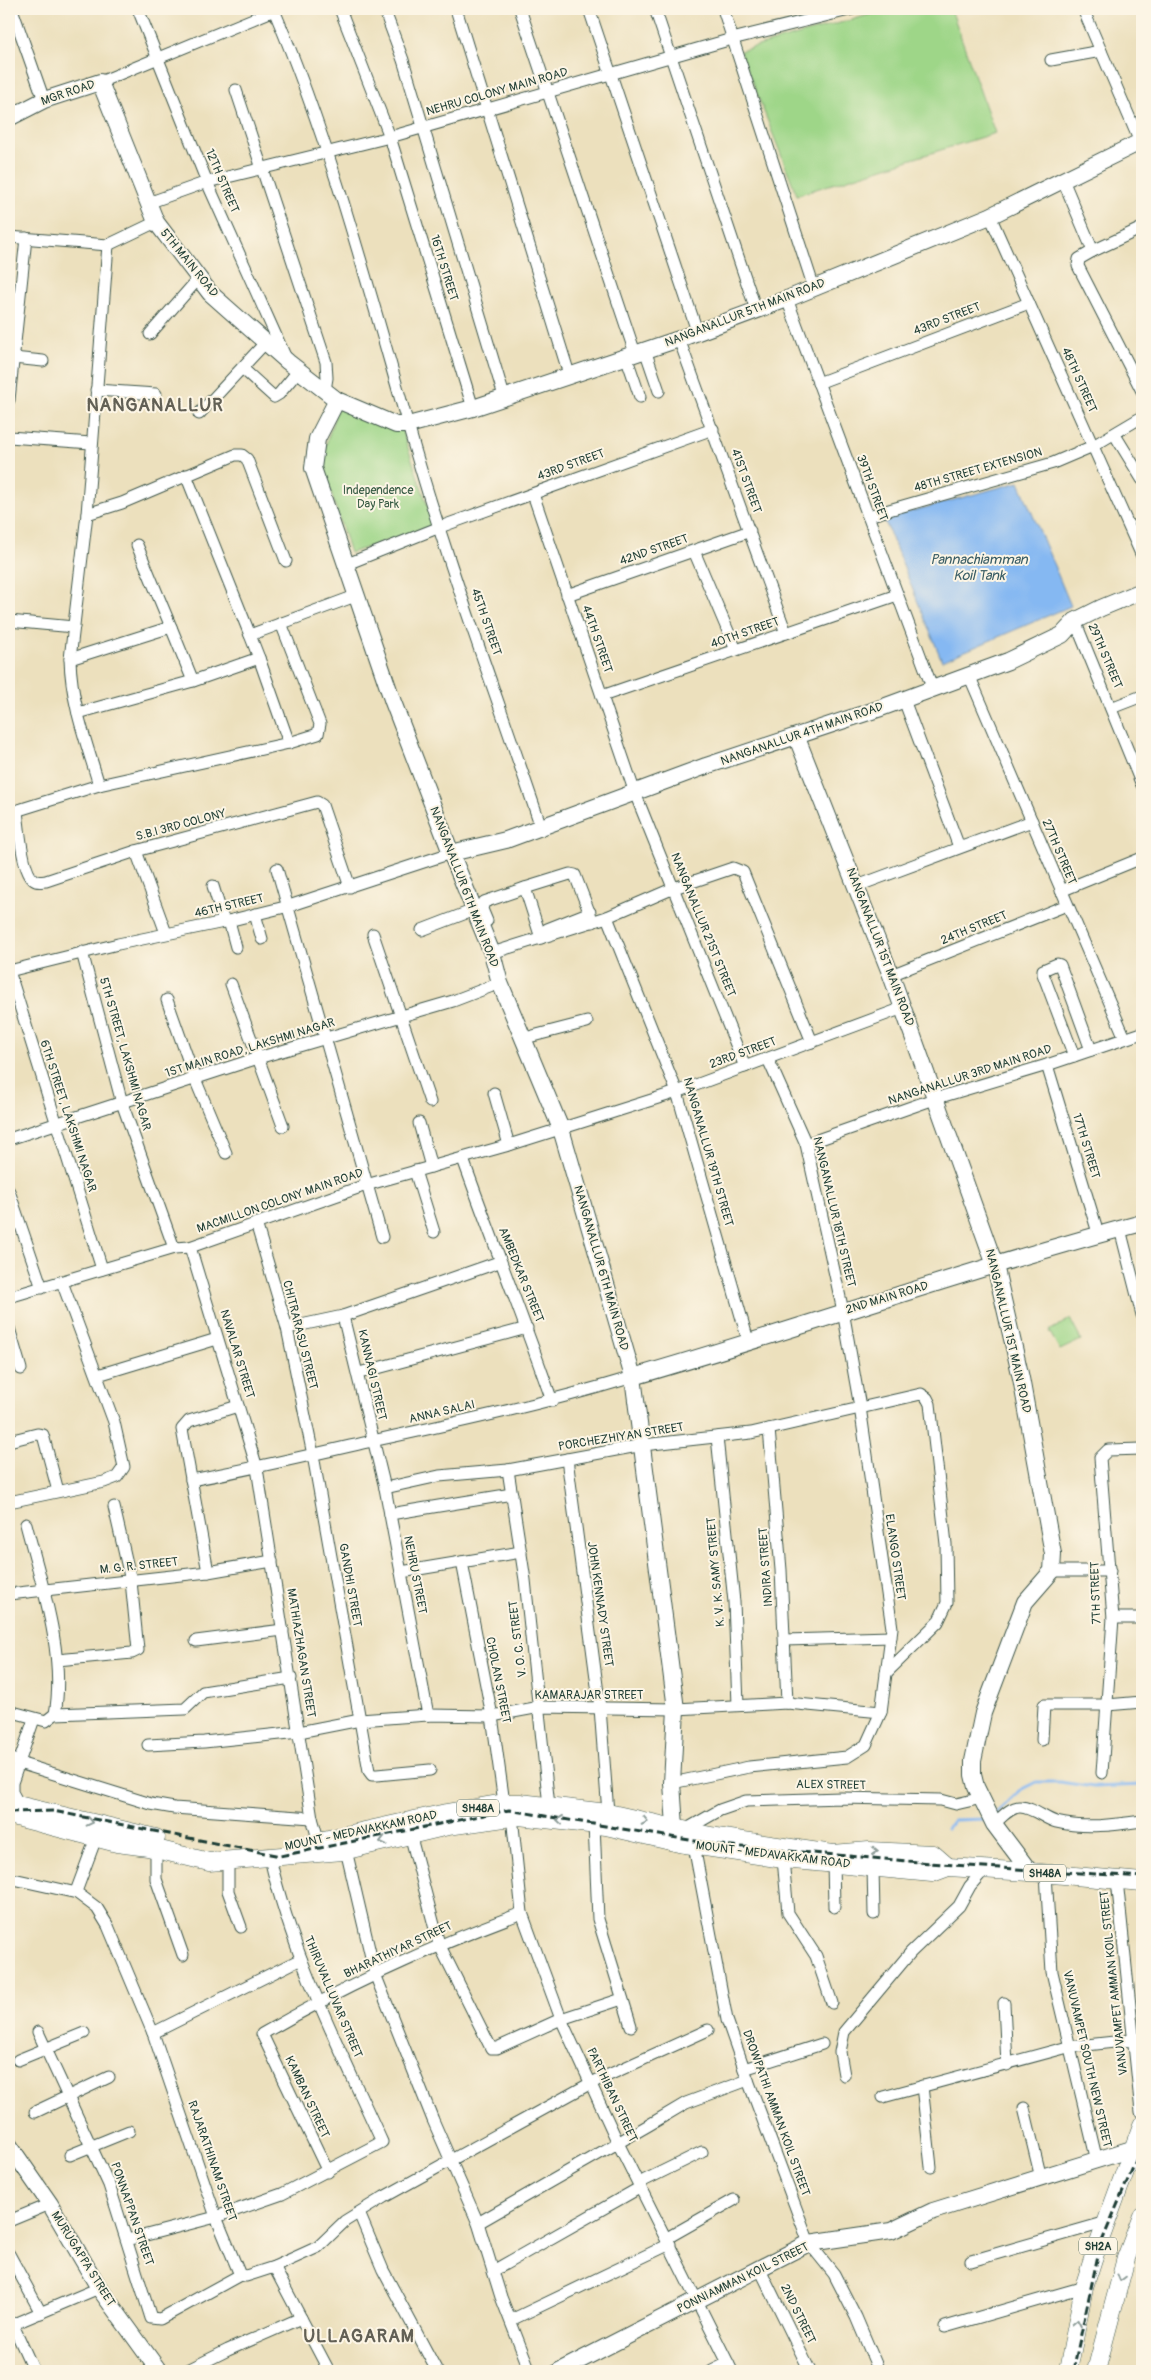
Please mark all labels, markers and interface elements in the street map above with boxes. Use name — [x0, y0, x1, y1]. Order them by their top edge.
street label: NEHRU COLONY MAIN ROAD — [425, 64, 570, 119]
street label: MGR ROAD — [39, 77, 97, 109]
street label: 12TH STREET — [202, 147, 242, 216]
street label: 5TH MAIN ROAD — [157, 226, 221, 301]
street label: 16TH STREET — [427, 233, 461, 303]
street label: NANGANALLUR 5TH MAIN ROAD — [663, 275, 828, 351]
street label: 43RD STREET — [911, 299, 983, 339]
street label: 48TH STREET — [1058, 345, 1100, 415]
district label: NANGANALLUR — [86, 394, 224, 417]
street label: 48TH STREET EXTENSION — [912, 445, 1044, 495]
street label: 43RD STREET — [535, 446, 607, 484]
street label: 41ST STREET — [727, 447, 765, 516]
street label: 39TH STREET — [853, 453, 891, 524]
park label: Independence Day Park — [343, 483, 413, 512]
street label: 42ND STREET — [618, 531, 691, 569]
water label: Pannachiamman Koil Tank — [930, 551, 1029, 584]
street label: 45TH STREET — [468, 586, 505, 658]
street label: 44TH STREET — [578, 603, 616, 675]
street label: 40TH STREET — [709, 614, 782, 652]
street label: 29TH STREET — [1085, 621, 1126, 691]
street label: NANGANALLUR 4TH MAIN ROAD — [719, 699, 886, 769]
street label: NANGANALLUR 6TH MAIN ROAD — [426, 805, 502, 970]
street label: S.B.I 3RD COLONY — [134, 806, 228, 844]
street label: 27TH STREET — [1038, 817, 1080, 887]
street label: NANGANALLUR 21ST STREET — [667, 851, 739, 1000]
street label: NANGANALLUR 1ST MAIN ROAD — [843, 866, 917, 1029]
street label: 46TH STREET — [193, 891, 265, 921]
street label: 24TH STREET — [939, 908, 1010, 948]
street label: 5TH STREET, LAKSHMI NAGAR — [96, 976, 154, 1132]
street label: 1ST MAIN ROAD, LAKSHMI NAGAR — [163, 1015, 337, 1081]
street label: 23RD STREET — [708, 1034, 779, 1072]
street label: 6TH STREET, LAKSHMI NAGAR — [36, 1038, 100, 1194]
street label: NANGANALLUR 3RD MAIN ROAD — [886, 1041, 1054, 1109]
street label: NANGANALLUR 19TH STREET — [680, 1076, 737, 1228]
street label: 17TH STREET — [1069, 1111, 1103, 1181]
street label: NANGANALLUR 18TH STREET — [809, 1135, 859, 1289]
street label: MACMILLON COLONY MAIN ROAD — [195, 1165, 366, 1237]
street label: NANGANALLUR 6TH MAIN ROAD — [570, 1184, 632, 1353]
street label: AMBEDKAR STREET — [495, 1225, 547, 1325]
street label: NANGANALLUR 1ST MAIN ROAD — [982, 1247, 1034, 1415]
street label: 2ND MAIN ROAD — [844, 1278, 930, 1318]
street label: CHITRARASU STREET — [279, 1279, 321, 1391]
street label: NAVALAR STREET — [216, 1308, 258, 1401]
street label: KANNAGI STREET — [354, 1328, 390, 1422]
street label: ANNA SALAI — [408, 1397, 476, 1427]
street label: PORCHEZHIYAN STREET — [557, 1420, 685, 1454]
street label: ELANGO STREET — [882, 1513, 909, 1601]
street label: K. V. K. SAMY STREET — [704, 1516, 728, 1627]
street label: INDIRA STREET — [756, 1526, 776, 1607]
street label: NEHRU STREET — [400, 1535, 430, 1616]
street label: JOHN KENNADY STREET — [584, 1540, 616, 1668]
street label: GANDHI STREET — [335, 1542, 365, 1628]
street label: M. G. R. STREET — [99, 1554, 179, 1578]
street label: 7TH STREET — [1087, 1561, 1105, 1625]
street label: MATHIAZHAGAN STREET — [283, 1587, 319, 1719]
street label: V. O. C. STREET — [506, 1599, 530, 1678]
street label: CHOLAN STREET — [482, 1636, 514, 1725]
street label: KAMARAJAR STREET — [534, 1688, 644, 1703]
street label: ALEX STREET — [796, 1777, 866, 1793]
road number: SH48A — [457, 1800, 499, 1816]
street label: MOUNT - MEDAVAKKAM ROAD — [283, 1807, 439, 1854]
one-way arrow — [556, 1815, 564, 1826]
one-way arrow — [641, 1815, 650, 1826]
one-way arrow — [85, 1816, 94, 1827]
one-way arrow — [378, 1835, 387, 1846]
street label: MOUNT - MEDAVAKKAM ROAD — [695, 1838, 851, 1872]
one-way arrow — [871, 1846, 879, 1857]
road number: SH48A — [1024, 1865, 1066, 1882]
street label: VANUVAMPET AMMAN KOIL STREET — [1097, 1890, 1131, 2076]
street label: BHARATHIYAR STREET — [342, 1918, 455, 1982]
street label: THIRUVALLUVAR STREET — [300, 1934, 366, 2061]
street label: VANUVAMPET SOUTH NEW STREET — [1059, 1969, 1115, 2149]
street label: DROWPATHI AMMAN KOIL STREET — [739, 2028, 813, 2198]
street label: PARTHIBAN STREET — [583, 2045, 641, 2145]
street label: KAMBAN STREET — [281, 2054, 333, 2141]
street label: RAJARATHINAM STREET — [184, 2099, 240, 2224]
street label: PONNAPPAN STREET — [107, 2160, 157, 2268]
street label: MURUGAPPA STREET — [48, 2209, 118, 2310]
road number: SH2A — [1079, 2238, 1117, 2254]
street label: PONNIAMMAN KOIL STREET — [675, 2239, 812, 2316]
one-way arrow — [1116, 2274, 1127, 2283]
street label: 2ND STREET — [777, 2282, 819, 2347]
one-way arrow — [1072, 2319, 1082, 2328]
district label: ULLAGARAM — [303, 2325, 415, 2348]

